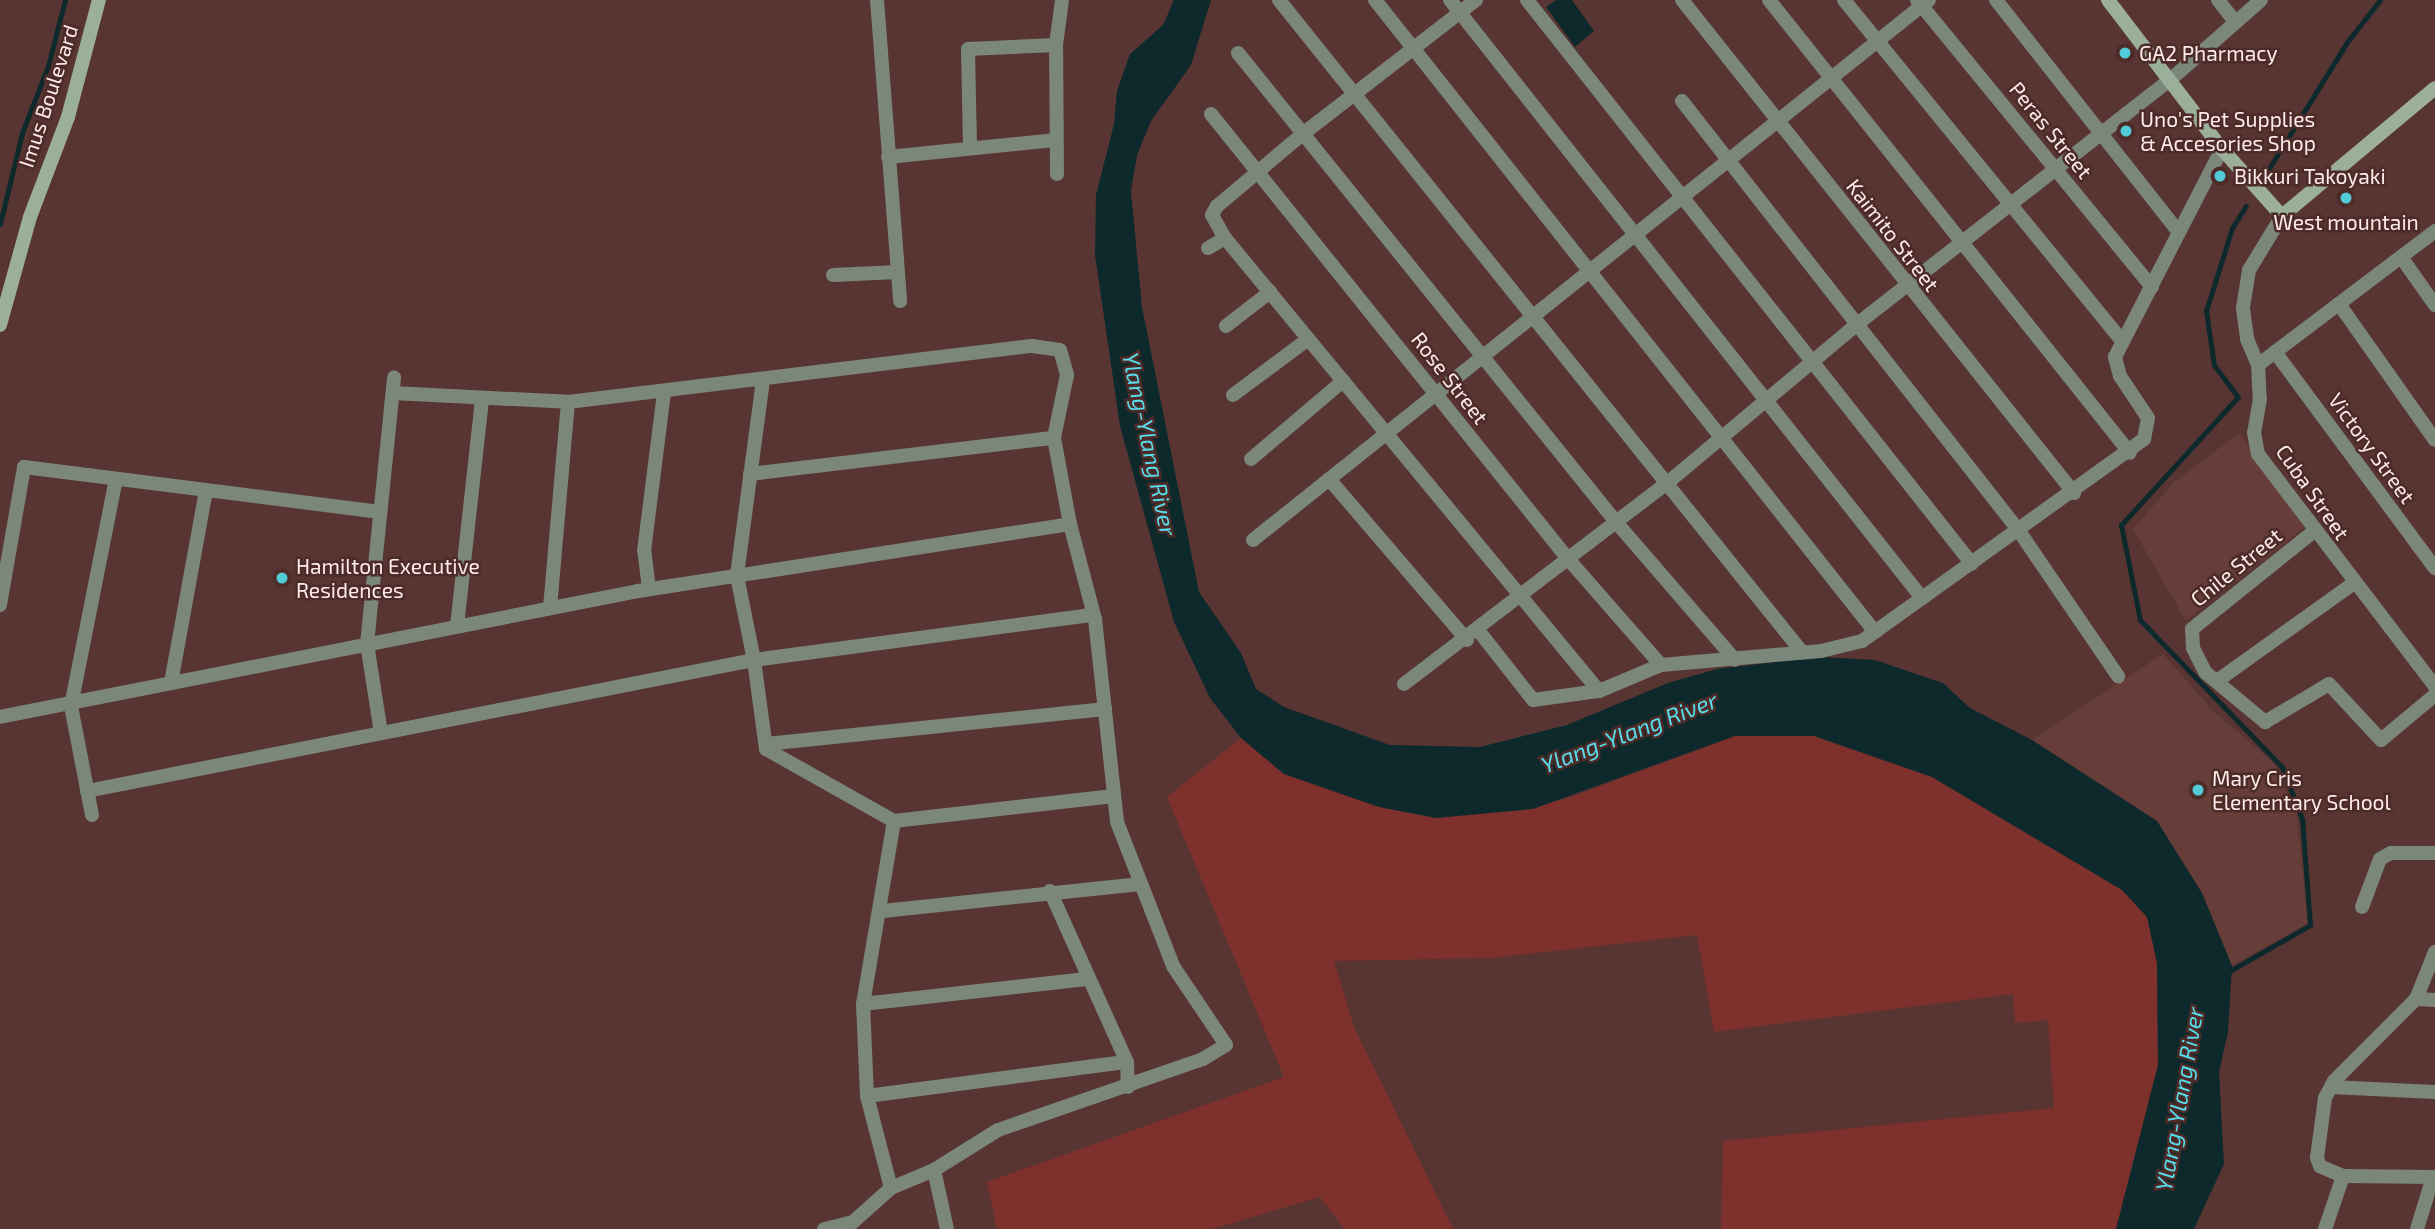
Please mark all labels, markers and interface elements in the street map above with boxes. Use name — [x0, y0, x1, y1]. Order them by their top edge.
street label: Imus Boulevard — [13, 22, 83, 170]
place label: GA2 Pharmacy — [2139, 40, 2278, 66]
marker: GA2 Pharmacy — [2117, 45, 2133, 61]
street label: Peras Street — [2004, 77, 2098, 183]
place label: Uno's Pet Supplies & Accesories Shop — [2140, 106, 2316, 156]
marker: Uno's Pet Supplies & Accesories Shop — [2118, 123, 2134, 139]
place label: Bikkuri Takoyaki — [2234, 163, 2386, 189]
marker: Bikkuri Takoyaki — [2212, 168, 2228, 184]
street label: Kaimito Street — [1841, 174, 1945, 296]
marker: West mountain — [2338, 190, 2354, 206]
place label: West mountain — [2273, 209, 2419, 235]
street label: Rose Street — [1406, 327, 1494, 429]
water label: Ylang-Ylang River — [1117, 350, 1183, 538]
street label: Victory Street — [2323, 388, 2421, 508]
street label: Cuba Street — [2271, 440, 2355, 544]
street label: Chile Street — [2185, 523, 2287, 611]
place label: Hamilton Executive Residences — [296, 553, 480, 603]
marker: Hamilton Executive Residences — [274, 570, 290, 586]
water label: Ylang-Ylang River — [1537, 686, 1721, 778]
place label: Mary Cris Elementary School — [2212, 765, 2391, 815]
marker: Mary Cris Elementary School — [2190, 782, 2206, 798]
water label: Ylang-Ylang River — [2149, 1005, 2209, 1193]

